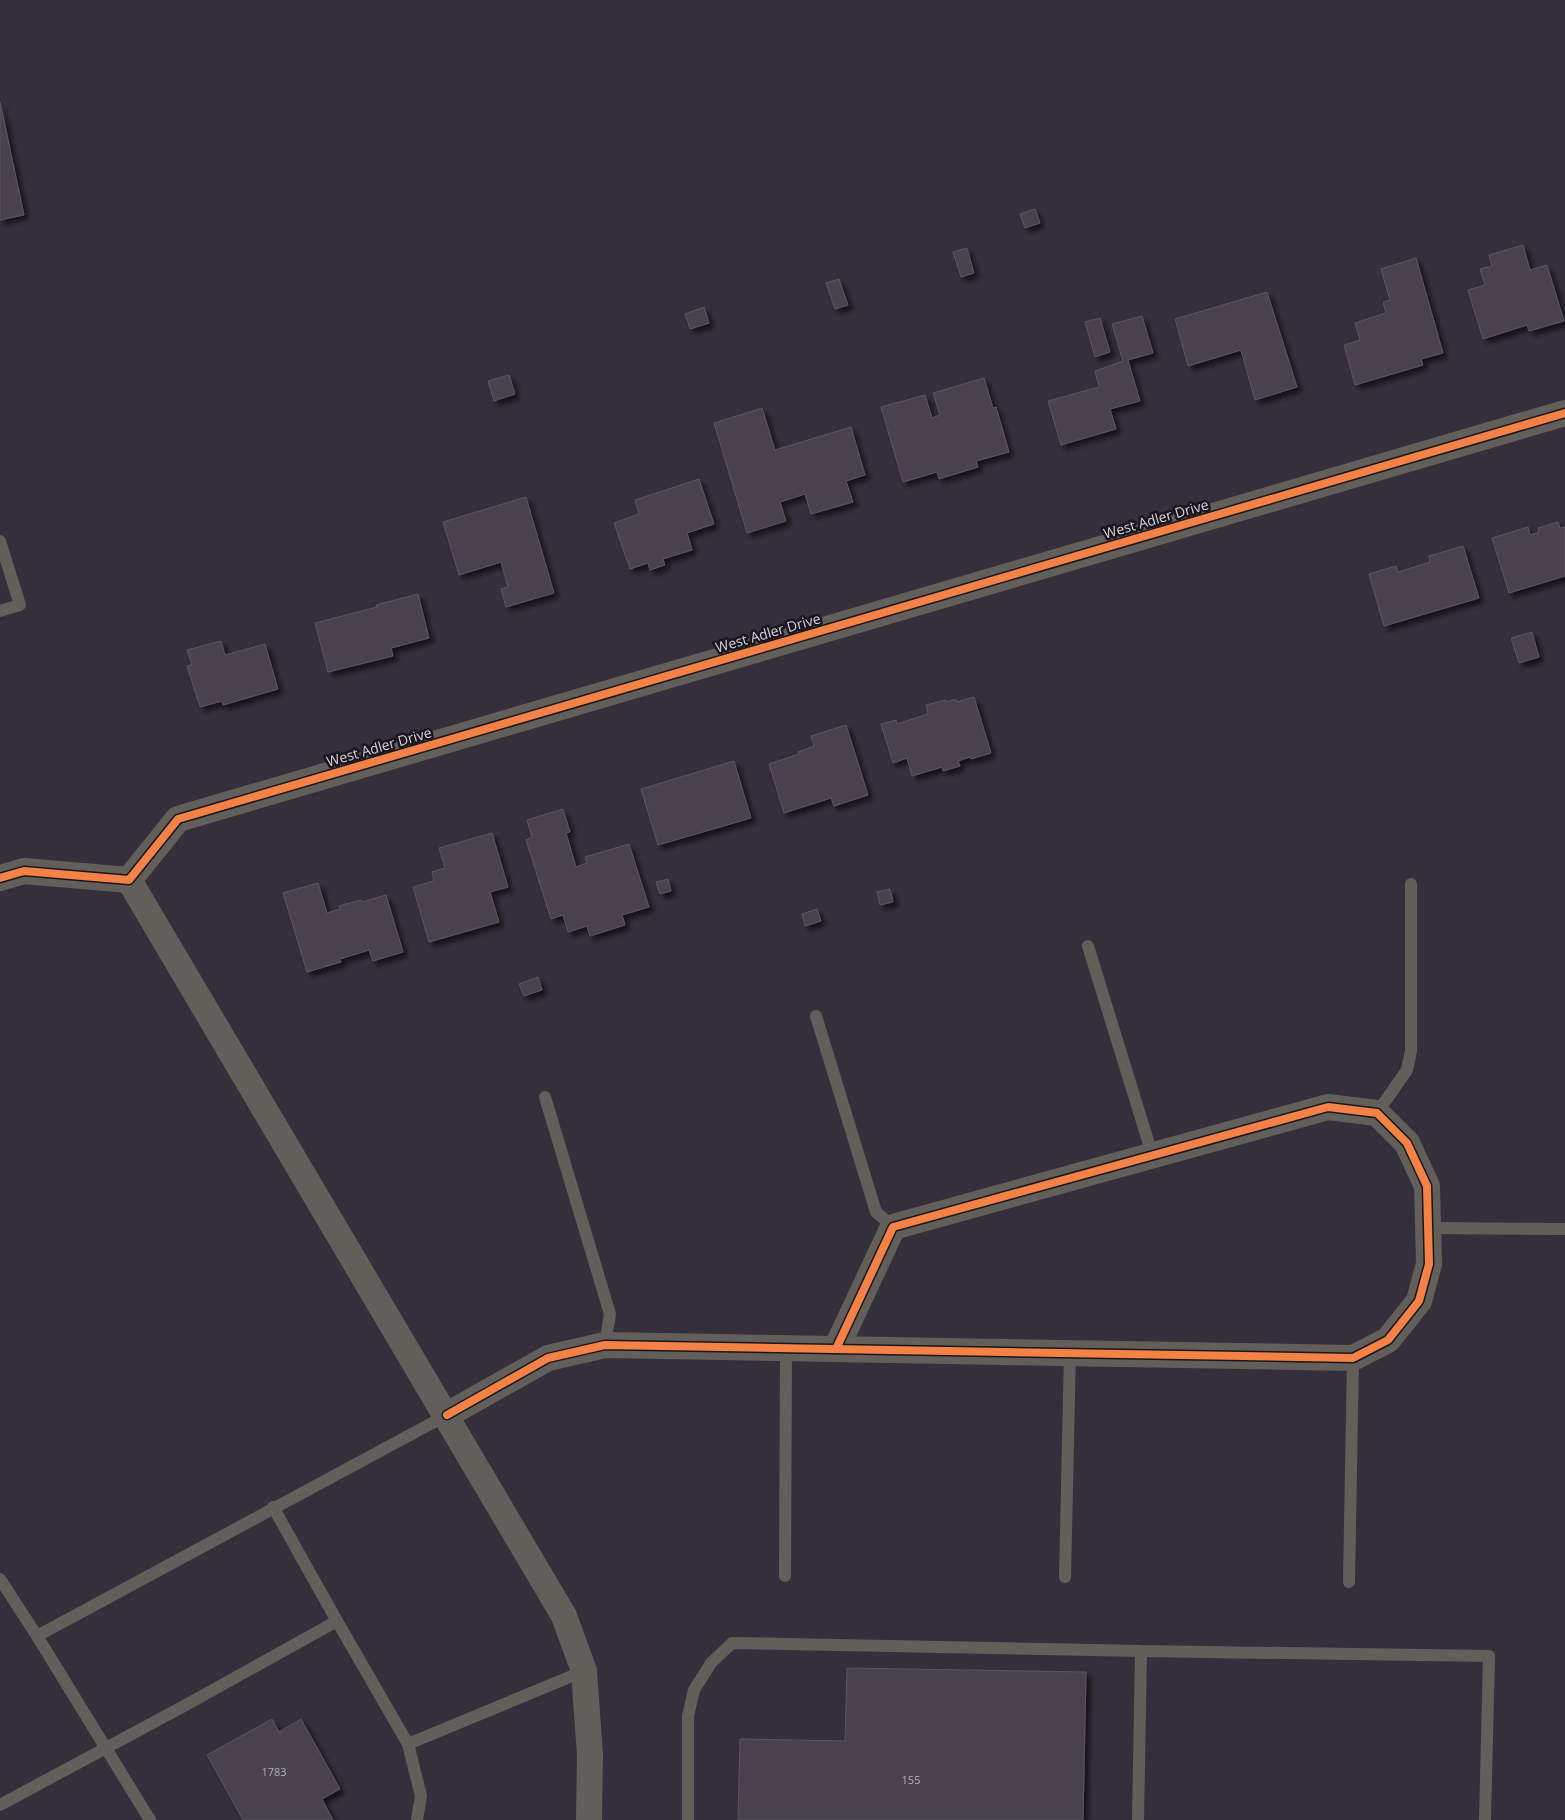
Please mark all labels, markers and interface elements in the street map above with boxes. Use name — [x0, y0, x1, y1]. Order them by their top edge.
street label: West Adler Drive — [1101, 494, 1211, 543]
street label: West Adler Drive — [713, 608, 823, 657]
street label: West Adler Drive — [324, 722, 434, 771]
house number: 1783 — [261, 1764, 287, 1779]
house number: 155 — [902, 1772, 920, 1787]

